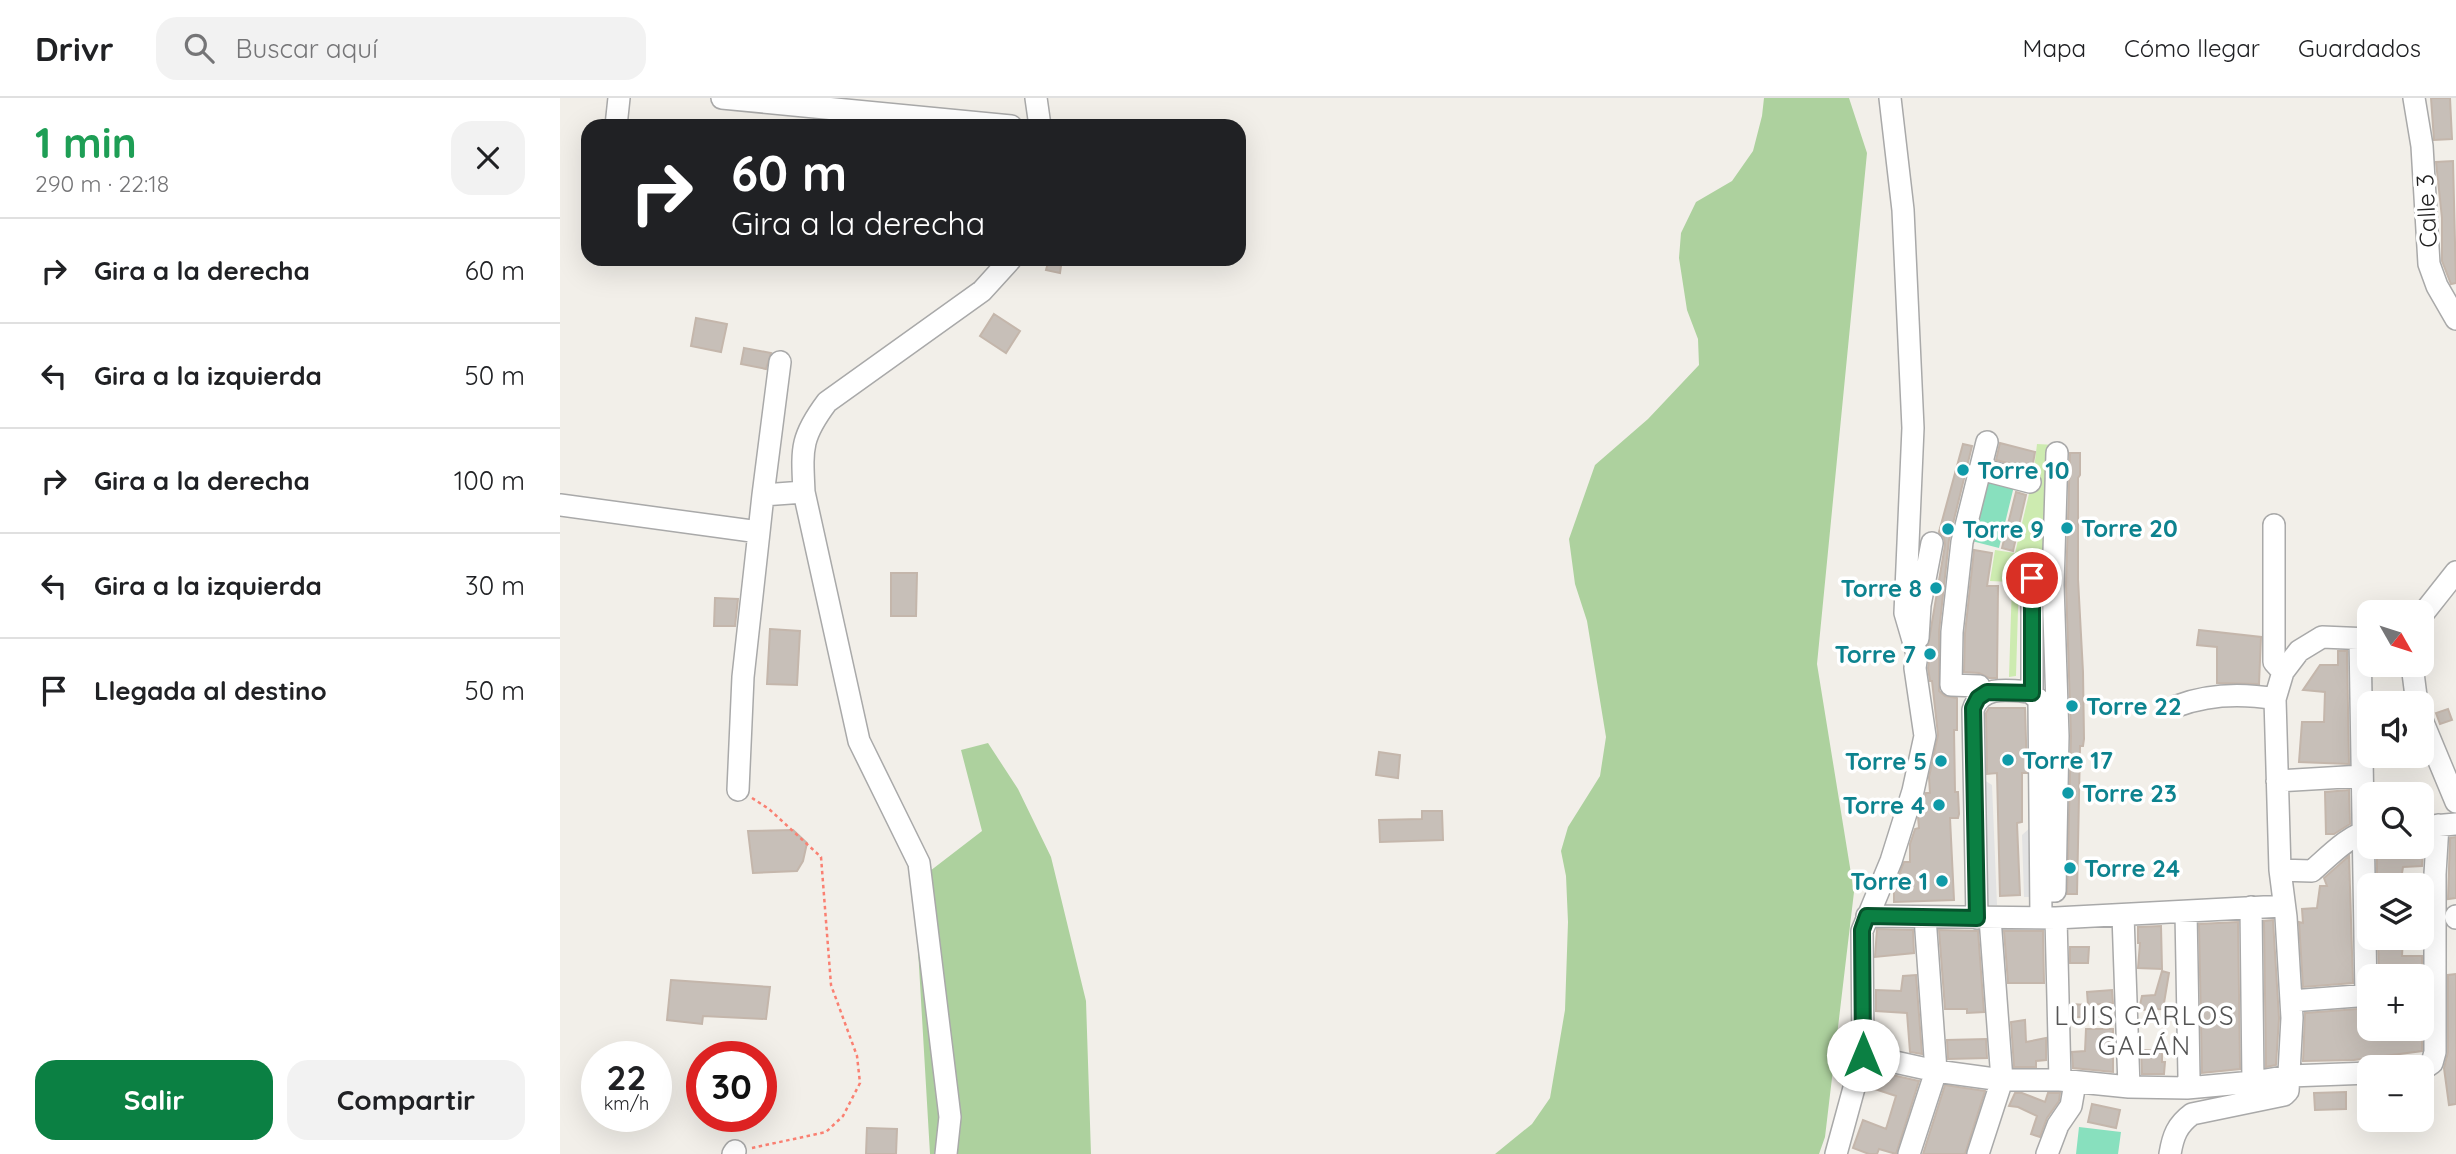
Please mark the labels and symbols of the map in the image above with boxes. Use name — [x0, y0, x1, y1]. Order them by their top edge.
street label: Calle 3 — [2409, 173, 2443, 249]
place label: Torre 10 — [1977, 455, 2069, 485]
marker: Torre 10 — [1955, 462, 1971, 478]
place label: Torre 20 — [2081, 513, 2178, 543]
place label: Torre 9 — [1962, 514, 2044, 544]
marker: Torre 20 — [2059, 520, 2075, 536]
marker: Torre 9 — [1940, 521, 1956, 537]
pin — [2002, 548, 2062, 608]
place label: Torre 8 — [1841, 573, 1922, 603]
marker: Torre 8 — [1928, 580, 1944, 596]
north arrow — [2357, 600, 2434, 677]
place label: Torre 7 — [1835, 639, 1916, 669]
marker: Torre 7 — [1922, 646, 1938, 662]
place label: Torre 22 — [2086, 691, 2182, 721]
marker: Torre 22 — [2064, 698, 2080, 714]
place label: Torre 17 — [2022, 745, 2113, 775]
place label: Torre 5 — [1845, 746, 1927, 776]
marker: Torre 17 — [2000, 752, 2016, 768]
marker: Torre 5 — [1933, 753, 1949, 769]
place label: Torre 23 — [2082, 778, 2177, 808]
marker: Torre 23 — [2060, 785, 2076, 801]
place label: Torre 4 — [1843, 790, 1925, 820]
marker: Torre 4 — [1931, 797, 1947, 813]
place label: Torre 24 — [2084, 853, 2180, 883]
marker: Torre 24 — [2062, 860, 2078, 876]
place label: Torre 1 — [1850, 866, 1928, 896]
marker: Torre 1 — [1934, 873, 1950, 889]
district label: LUIS CARLOS GALÁN — [2054, 999, 2236, 1062]
position arrow — [1826, 1018, 1900, 1092]
speed limit sign: 30 — [686, 1041, 777, 1132]

